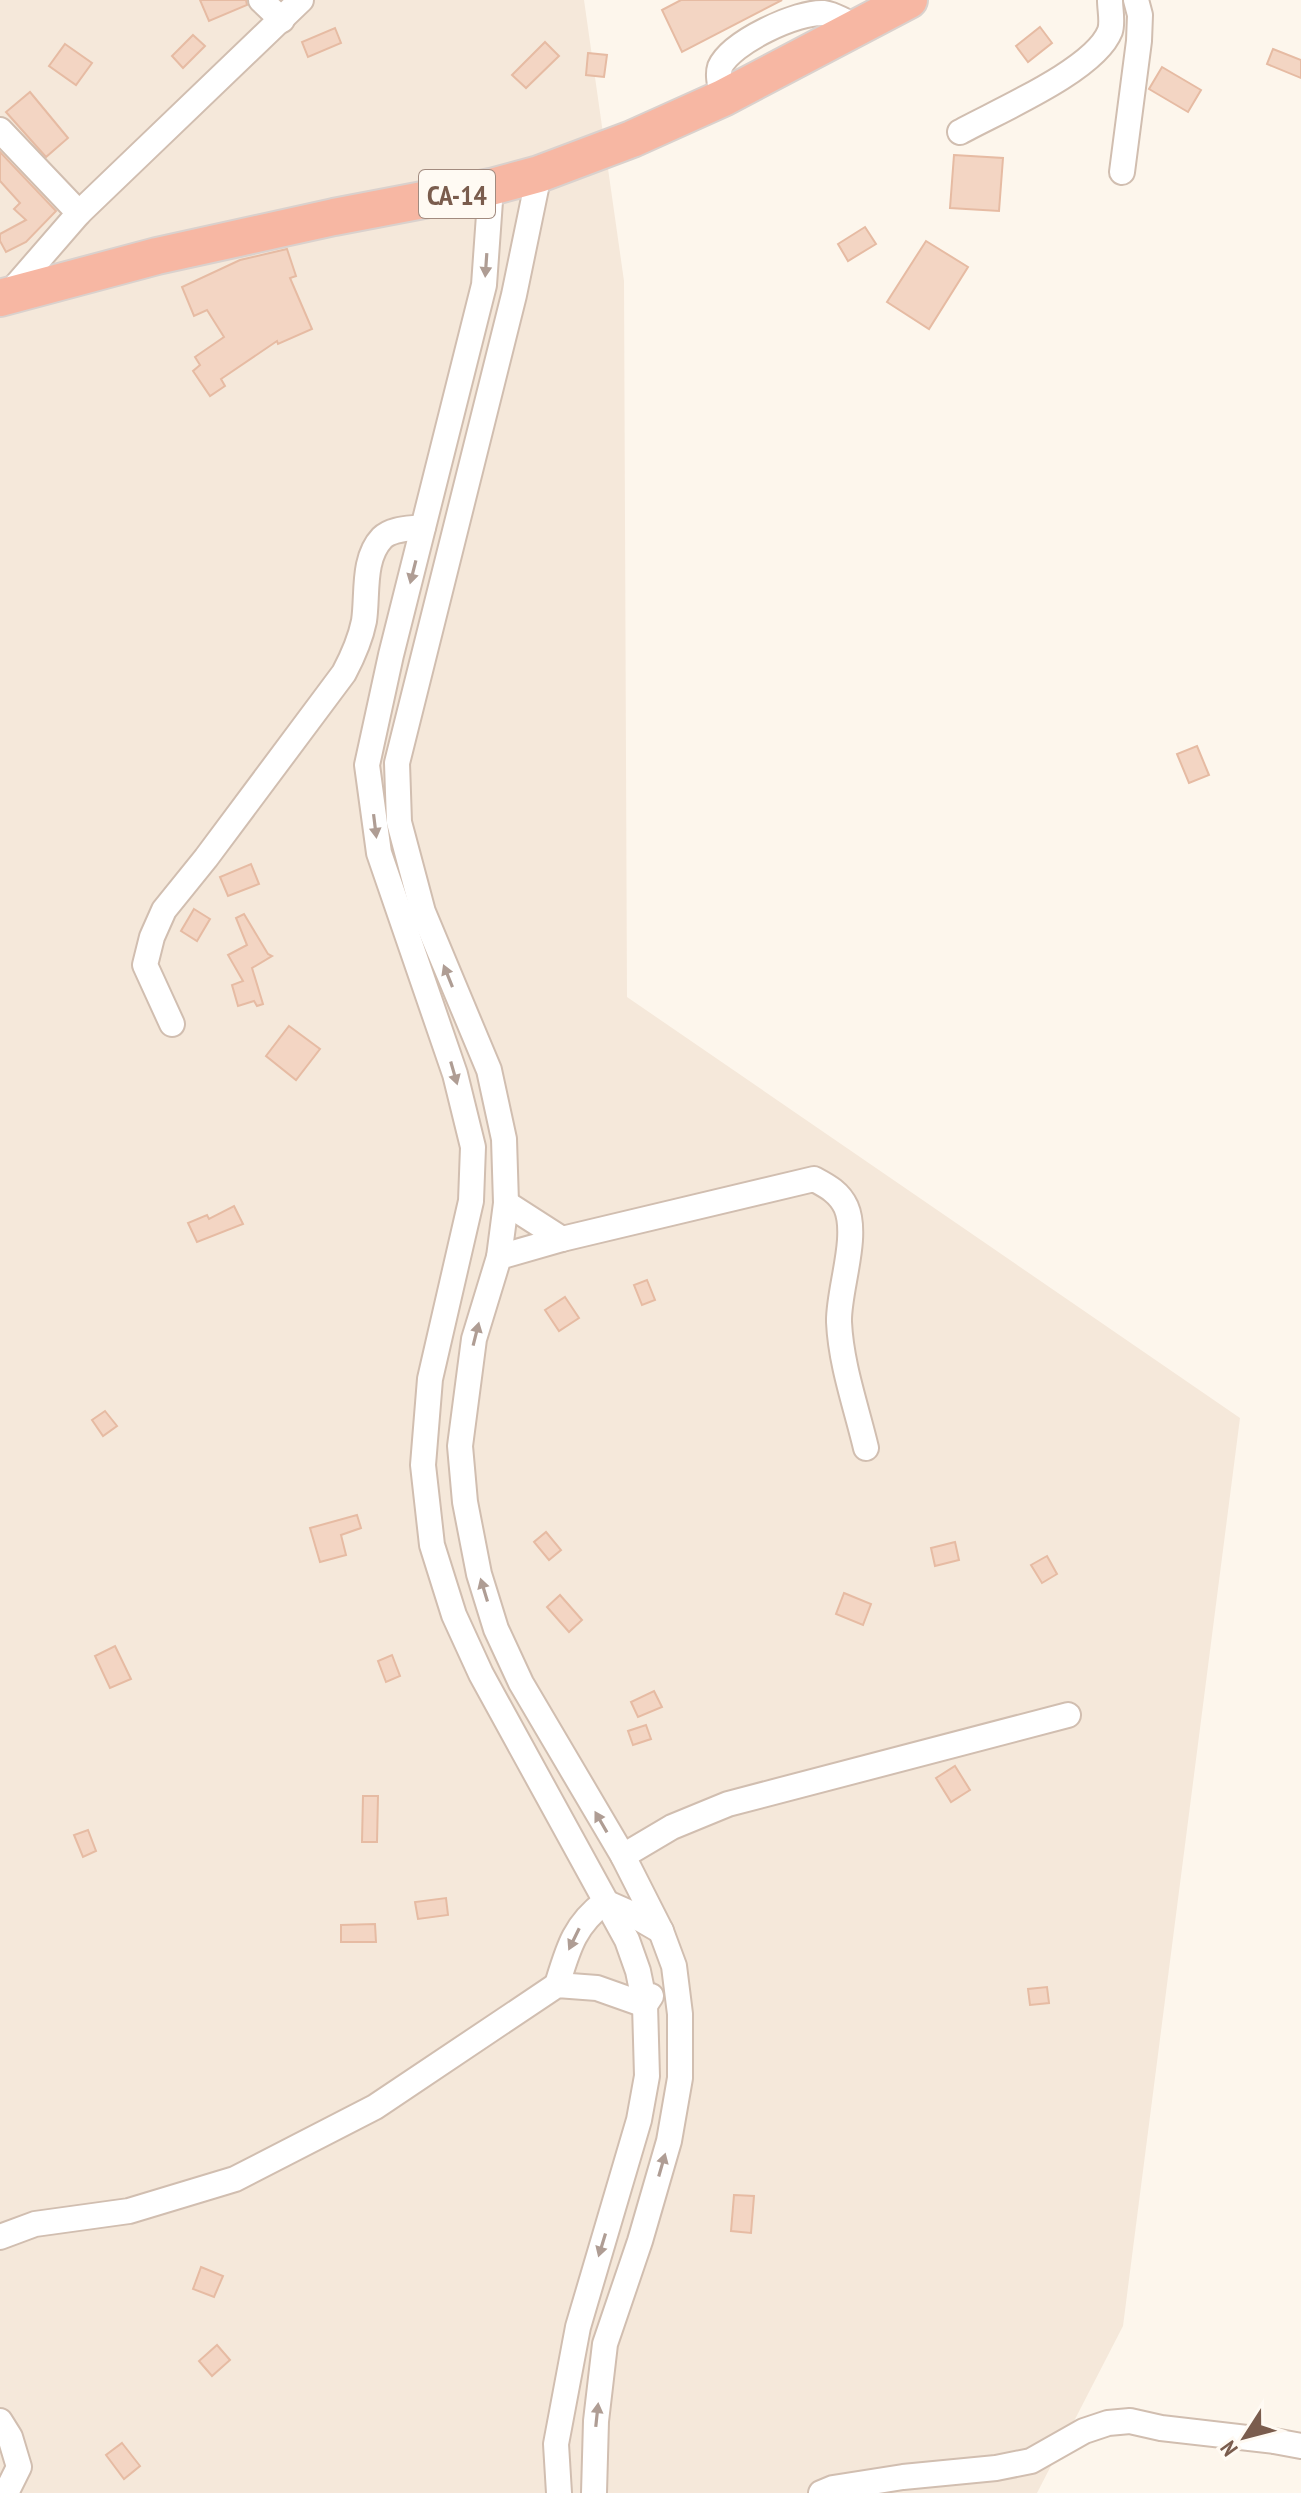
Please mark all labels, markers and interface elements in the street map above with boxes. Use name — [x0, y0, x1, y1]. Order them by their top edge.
road number: CA-14 — [419, 170, 495, 218]
one-way arrow — [479, 253, 492, 278]
one-way arrow — [406, 560, 418, 585]
one-way arrow — [369, 814, 382, 839]
one-way arrow — [441, 964, 454, 988]
one-way arrow — [448, 1062, 461, 1086]
one-way arrow — [470, 1321, 483, 1346]
one-way arrow — [478, 1578, 490, 1602]
one-way arrow — [594, 1811, 608, 1833]
one-way arrow — [567, 1927, 580, 1950]
one-way arrow — [656, 2152, 669, 2176]
one-way arrow — [595, 2233, 608, 2257]
north arrow — [1205, 2397, 1285, 2477]
one-way arrow — [590, 2402, 603, 2427]
text: N — [1214, 2436, 1244, 2462]

